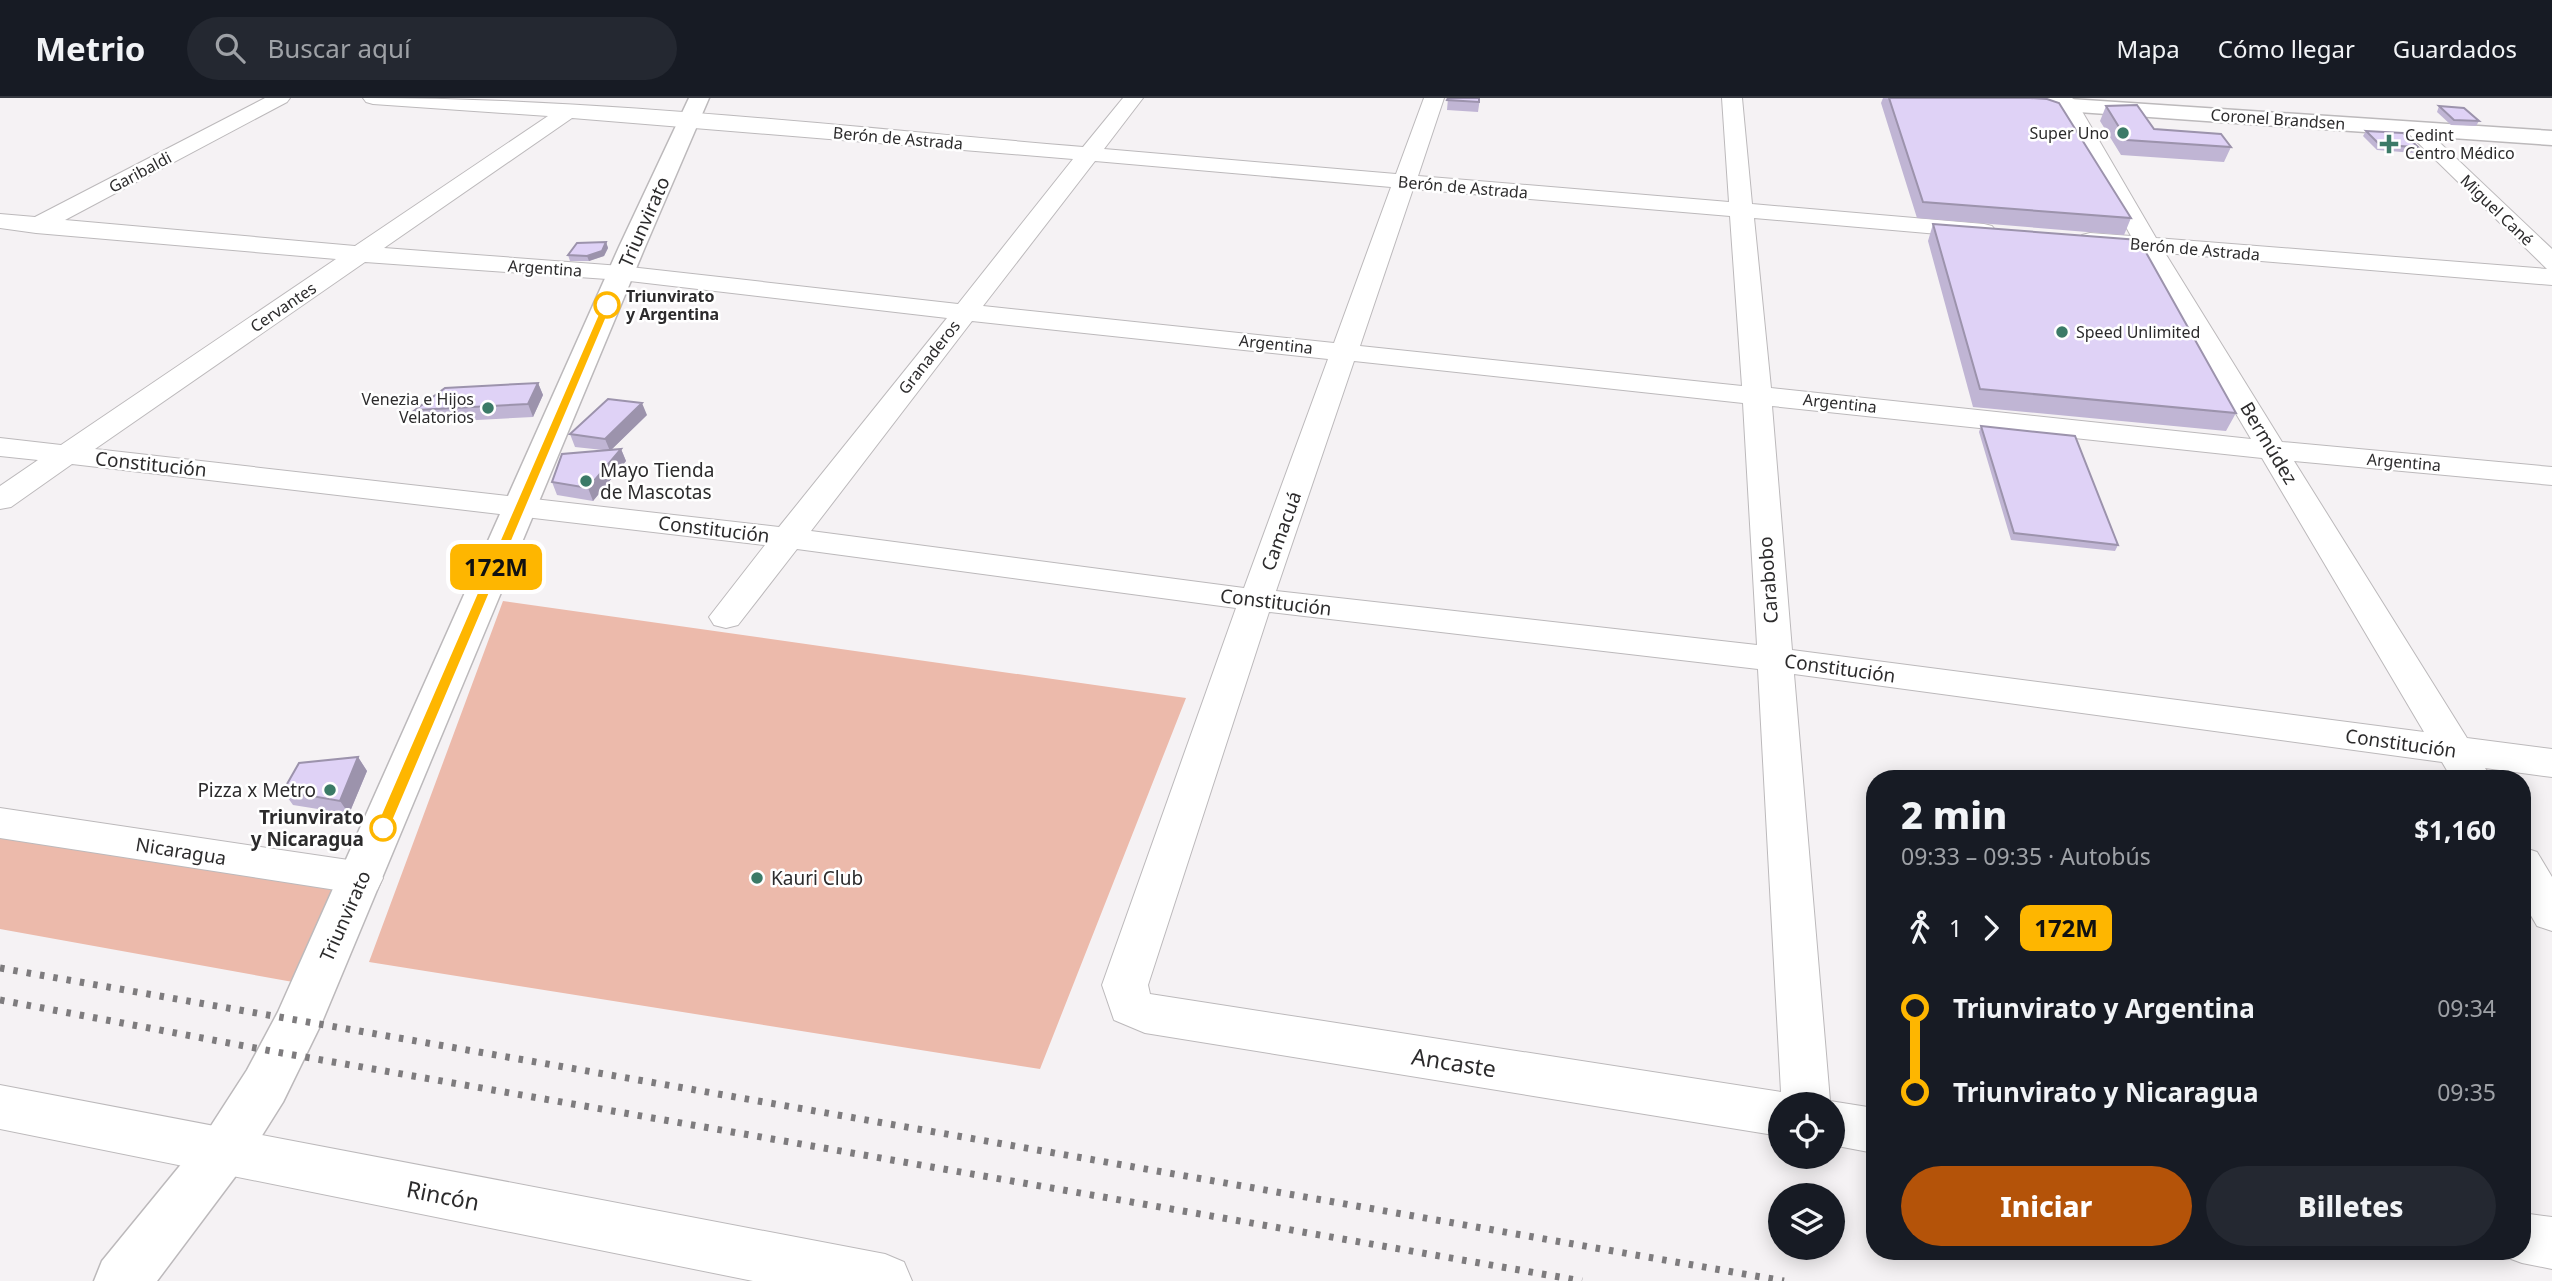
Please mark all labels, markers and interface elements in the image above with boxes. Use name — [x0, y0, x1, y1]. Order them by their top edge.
search box — [187, 17, 677, 80]
text: Metrio — [35, 26, 145, 71]
icon: search — [211, 29, 249, 67]
text: Buscar aquí — [267, 30, 411, 66]
text: Mapa — [2116, 32, 2180, 65]
text: Cómo llegar — [2218, 32, 2355, 65]
text: Guardados — [2393, 32, 2517, 65]
street label: Coronel Brandsen — [2210, 103, 2346, 135]
street label: Berón de Astrada — [832, 121, 964, 155]
place label: Super Uno — [2029, 122, 2109, 144]
place label: Cedint Centro Médico — [2405, 124, 2515, 164]
marker: Super Uno — [2115, 125, 2131, 141]
marker: Cedint Centro Médico — [2379, 134, 2399, 154]
street label: Garibaldi — [105, 146, 175, 198]
street label: Berón de Astrada — [1397, 170, 1529, 204]
street label: Miguel Cané — [2456, 170, 2538, 250]
street label: Triunvirato — [612, 172, 676, 272]
street label: Berón de Astrada — [2129, 232, 2261, 266]
street label: Argentina — [507, 254, 583, 282]
street label: Cervantes — [246, 277, 320, 337]
place label: Triunvirato y Argentina — [626, 285, 719, 325]
marker: Triunvirato y Argentina — [594, 292, 620, 318]
street label: Granaderos — [893, 315, 965, 399]
place label: Speed Unlimited — [2076, 321, 2200, 343]
marker: Speed Unlimited — [2054, 324, 2070, 340]
street label: Argentina — [1238, 329, 1314, 359]
place label: Venezia e Hijos Velatorios — [362, 388, 474, 428]
street label: Argentina — [1802, 388, 1878, 418]
street label: Bermúdez — [2234, 397, 2304, 489]
marker: Venezia e Hijos Velatorios — [480, 400, 496, 416]
street label: Constitución — [94, 445, 208, 483]
street label: Argentina — [2366, 448, 2442, 476]
place label: Mayo Tienda de Mascotas — [600, 457, 714, 505]
marker: Mayo Tienda de Mascotas — [578, 473, 594, 489]
street label: Camacuá — [1255, 488, 1307, 574]
street label: Constitución — [657, 509, 771, 549]
street label: Carabobo — [1752, 536, 1784, 624]
line badge: 172M — [447, 544, 545, 590]
text: 172M — [464, 550, 528, 583]
street label: Constitución — [1219, 582, 1333, 622]
street label: Constitución — [1783, 647, 1897, 689]
street label: Constitución — [2344, 722, 2458, 764]
place label: Pizza x Metro — [197, 777, 316, 803]
marker: Pizza x Metro — [322, 782, 338, 798]
text: 2 min — [1901, 788, 2007, 840]
place label: Triunvirato y Nicaragua — [251, 804, 364, 852]
text: $1,160 — [2414, 812, 2496, 848]
marker: Triunvirato y Nicaragua — [370, 815, 396, 841]
street label: Nicaragua — [134, 831, 228, 871]
text: 09:33 – 09:35 · Autobús — [1901, 840, 2151, 872]
place label: Kauri Club — [771, 865, 863, 891]
street label: Triunvirato — [313, 866, 377, 966]
marker: Kauri Club — [749, 870, 765, 886]
icon: walk — [1901, 909, 1939, 947]
icon: forward — [1972, 909, 2010, 947]
text: 172M — [2034, 911, 2098, 944]
text: 1 — [1949, 912, 1962, 944]
text: Triunvirato y Argentina — [1953, 990, 2255, 1026]
text: 09:34 — [2437, 992, 2496, 1024]
street label: Ancaste — [1409, 1040, 1499, 1084]
text: Triunvirato y Nicaragua — [1953, 1074, 2259, 1110]
text: 09:35 — [2437, 1076, 2496, 1108]
map controls — [1768, 1092, 1845, 1260]
button: locate — [1768, 1092, 1845, 1169]
button: Iniciar — [1901, 1166, 2192, 1246]
button: Billetes — [2206, 1166, 2496, 1246]
street label: Rincón — [404, 1172, 482, 1218]
button: layers — [1768, 1183, 1845, 1260]

